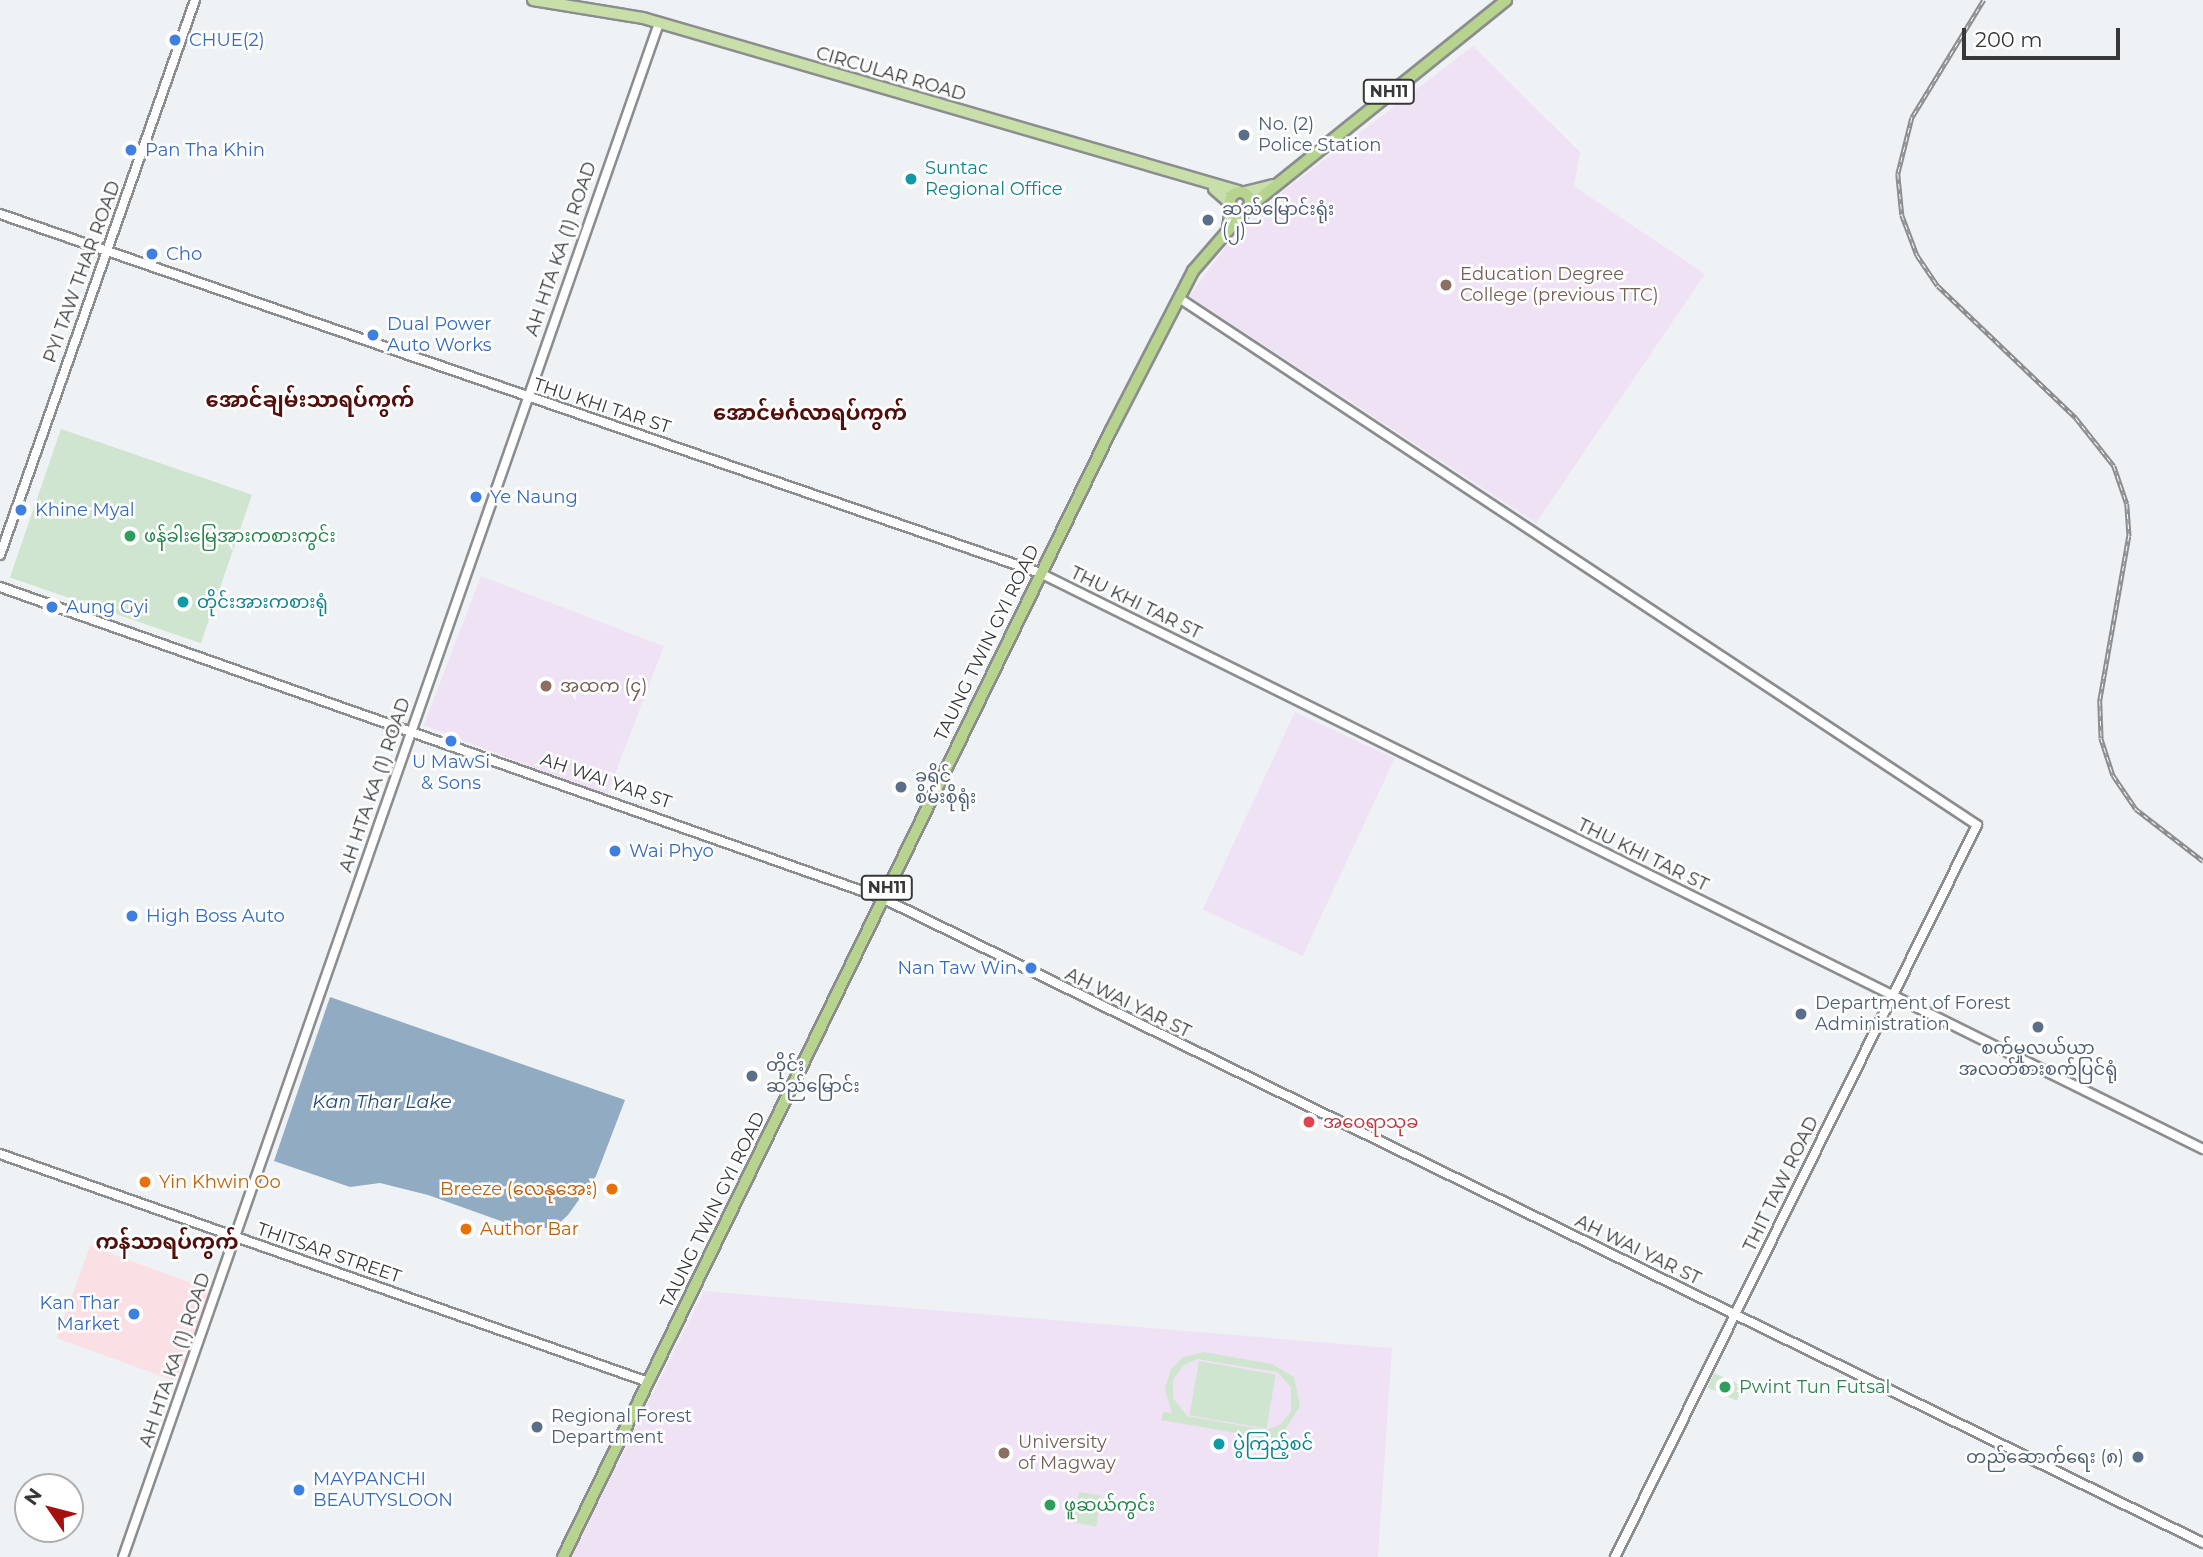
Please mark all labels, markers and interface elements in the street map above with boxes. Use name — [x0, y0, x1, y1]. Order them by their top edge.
scale bar — [1965, 14, 2122, 58]
text: 200 m — [1975, 27, 2042, 52]
place label: CHUE(2) — [189, 29, 265, 51]
marker: CHUE(2) — [167, 32, 183, 48]
street label: CIRCULAR ROAD — [813, 42, 969, 106]
road number: NH11 — [1363, 80, 1415, 104]
place label: No. (2) Police Station — [1258, 114, 1381, 156]
marker: No. (2) Police Station — [1236, 127, 1252, 143]
place label: Pan Tha Khin — [145, 139, 265, 161]
marker: Pan Tha Khin — [123, 142, 139, 158]
place label: Suntac Regional Office — [925, 158, 1063, 200]
street label: AH HTA KA (1) ROAD — [521, 159, 601, 339]
marker: Suntac Regional Office — [903, 171, 919, 187]
street label: PYI TAW THAR ROAD — [39, 178, 125, 366]
place label: ဆည်မြောင်းရုံး (၂) — [1222, 199, 1334, 242]
marker: ဆည်မြောင်းရုံး (၂) — [1200, 212, 1216, 228]
place label: Cho — [166, 243, 202, 265]
marker: Cho — [144, 246, 160, 262]
place label: Education Degree College (previous TTC) — [1460, 264, 1659, 306]
marker: Education Degree College (previous TTC) — [1438, 277, 1454, 293]
place label: Dual Power Auto Works — [387, 314, 491, 356]
marker: Dual Power Auto Works — [365, 327, 381, 343]
street label: THU KHI TAR ST — [531, 374, 673, 438]
district label: အောင်ချမ်းသာရပ်ကွက် — [206, 387, 414, 413]
district label: အောင်မင်္ဂလာရပ်ကွက် — [713, 400, 907, 426]
place label: Ye Naung — [490, 486, 578, 508]
marker: Ye Naung — [468, 489, 484, 505]
place label: Khine Myal — [35, 499, 135, 521]
marker: Khine Myal — [13, 502, 29, 518]
place label: ဖန်ခါးမြေအားကစားကွင်း — [144, 525, 336, 547]
marker: ဖန်ခါးမြေအားကစားကွင်း — [122, 528, 138, 544]
street label: TAUNG TWIN GYI ROAD — [930, 541, 1044, 745]
street label: THU KHI TAR ST — [1067, 562, 1205, 644]
place label: တိုင်းအားကစားရုံ — [197, 591, 328, 613]
marker: တိုင်းအားကစားရုံ — [175, 594, 191, 610]
place label: Aung Gyi — [66, 596, 149, 618]
marker: Aung Gyi — [44, 599, 60, 615]
place label: အထက (၄) — [560, 675, 647, 697]
marker: အထက (၄) — [538, 678, 554, 694]
street label: AH HTA KA (1) ROAD — [335, 695, 415, 875]
marker: U MawSi & Sons — [443, 733, 459, 749]
street label: AH WAI YAR ST — [538, 748, 674, 814]
place label: U MawSi & Sons — [412, 752, 490, 794]
place label: ခရိုင် စိမ်းစိုရုံး — [915, 766, 976, 808]
marker: ခရိုင် စိမ်းစိုရုံး — [893, 779, 909, 795]
street label: THU KHI TAR ST — [1574, 814, 1712, 896]
place label: Wai Phyo — [629, 840, 714, 862]
marker: Wai Phyo — [607, 843, 623, 859]
road number: NH11 — [861, 876, 913, 900]
place label: High Boss Auto — [146, 905, 285, 927]
marker: High Boss Auto — [124, 908, 140, 924]
place label: Nan Taw Win — [897, 957, 1017, 979]
marker: Nan Taw Win — [1023, 960, 1039, 976]
street label: AH WAI YAR ST — [1062, 963, 1194, 1043]
place label: Department of Forest Administration — [1815, 993, 2011, 1036]
marker: Department of Forest Administration — [1793, 1006, 1809, 1022]
marker: စက်မှုလယ်ယာ အလတ်စားစက်ပြင်ရုံ — [2030, 1019, 2046, 1035]
place label: စက်မှုလယ်ယာ အလတ်စားစက်ပြင်ရုံ — [1959, 1038, 2117, 1080]
place label: တိုင်း ဆည်မြောင်း — [766, 1055, 860, 1098]
marker: တိုင်း ဆည်မြောင်း — [744, 1068, 760, 1084]
water label: Kan Thar Lake — [312, 1091, 452, 1113]
street label: TAUNG TWIN GYI ROAD — [656, 1108, 770, 1312]
place label: အဝေရာသုခ — [1323, 1111, 1419, 1133]
street label: THIT TAW ROAD — [1739, 1113, 1823, 1255]
marker: အဝေရာသုခ — [1301, 1114, 1317, 1130]
place label: Yin Khwin Oo — [159, 1171, 281, 1193]
marker: Yin Khwin Oo — [137, 1174, 153, 1190]
place label: Breeze (လေနုအေး) — [440, 1178, 598, 1200]
marker: Breeze (လေနုအေး) — [604, 1181, 620, 1197]
street label: AH WAI YAR ST — [1572, 1210, 1704, 1290]
street label: THITSAR STREET — [254, 1218, 404, 1288]
place label: Author Bar — [480, 1218, 579, 1240]
marker: Author Bar — [458, 1221, 474, 1237]
district label: ကန်သာရပ်ကွက် — [96, 1229, 238, 1255]
street label: AH HTA KA (1) ROAD — [135, 1270, 215, 1450]
place label: Kan Thar Market — [40, 1293, 120, 1336]
marker: Kan Thar Market — [126, 1306, 142, 1322]
place label: Pwint Tun Futsal — [1739, 1376, 1890, 1398]
marker: Pwint Tun Futsal — [1717, 1379, 1733, 1395]
place label: Regional Forest Department — [551, 1406, 692, 1448]
marker: Regional Forest Department — [529, 1419, 545, 1435]
place label: University of Magway — [1018, 1432, 1116, 1474]
place label: ပွဲကြည့်စင် — [1233, 1433, 1313, 1455]
marker: ပွဲကြည့်စင် — [1211, 1436, 1227, 1452]
marker: University of Magway — [996, 1445, 1012, 1461]
place label: တည်ဆောက်ရေး (၈) — [1966, 1446, 2124, 1468]
marker: တည်ဆောက်ရေး (၈) — [2130, 1449, 2146, 1465]
place label: MAYPANCHI BEAUTYSLOON — [313, 1469, 453, 1512]
north arrow — [14, 1473, 84, 1543]
marker: MAYPANCHI BEAUTYSLOON — [291, 1482, 307, 1498]
text: N — [19, 1484, 47, 1510]
place label: ဖူဆယ်ကွင်း — [1064, 1494, 1155, 1516]
marker: ဖူဆယ်ကွင်း — [1042, 1497, 1058, 1513]

